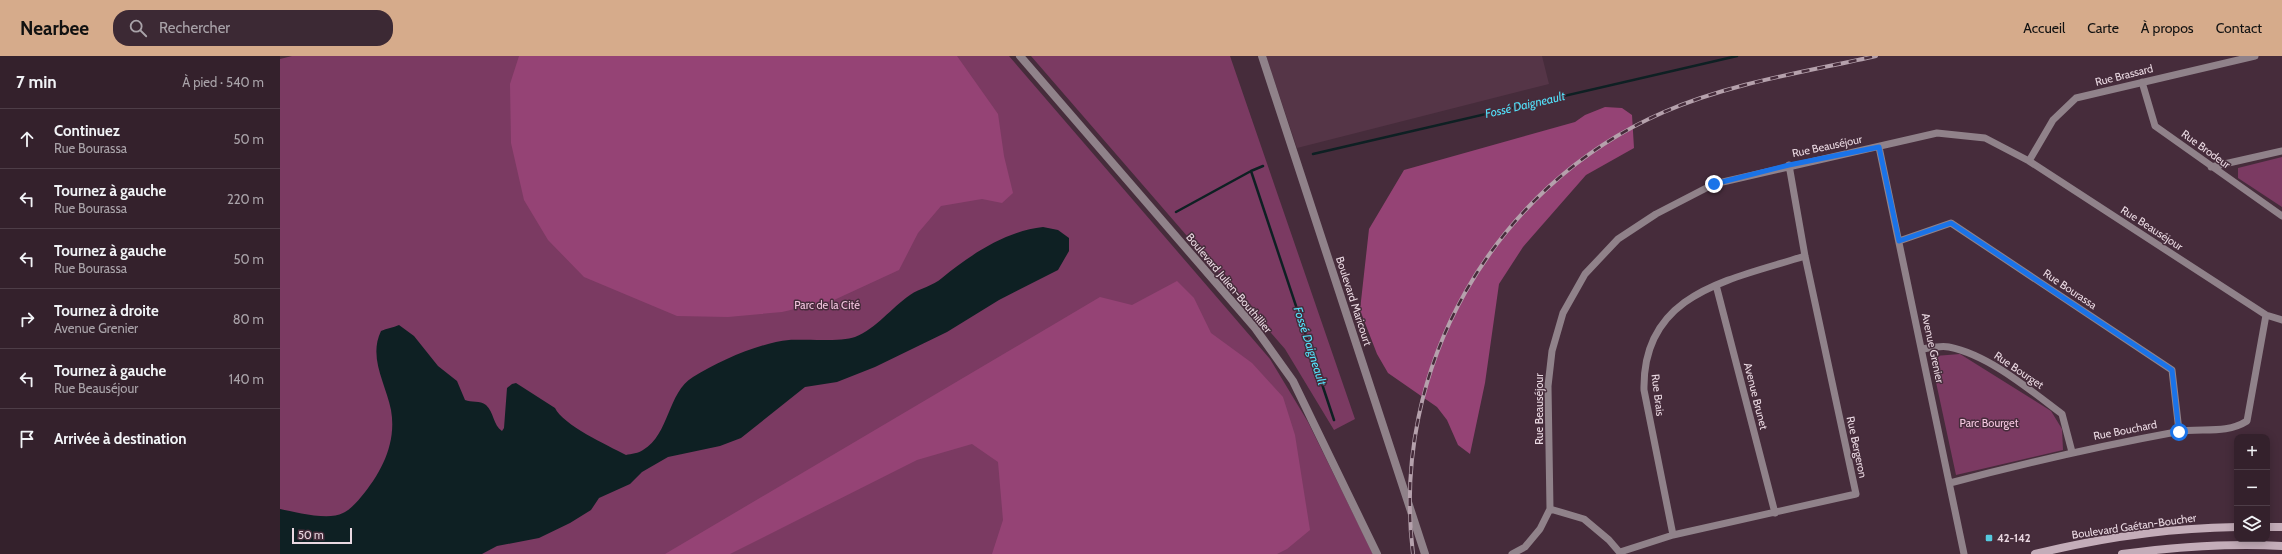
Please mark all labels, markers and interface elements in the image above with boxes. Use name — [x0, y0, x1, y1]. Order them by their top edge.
search box — [113, 10, 393, 46]
text: Nearbee — [20, 17, 89, 40]
icon: search — [127, 17, 149, 39]
text: Rechercher — [159, 19, 230, 37]
text: Accueil — [2023, 19, 2065, 37]
text: Carte — [2087, 19, 2119, 37]
text: À propos — [2141, 19, 2194, 37]
text: Contact — [2216, 19, 2262, 37]
street label: Rue Brassard — [2093, 61, 2155, 89]
text: 7 min — [16, 72, 57, 92]
text: À pied · 540 m — [182, 74, 264, 90]
water label: Fossé Daigneault — [1483, 88, 1567, 121]
text: Continuez — [54, 122, 120, 140]
street label: Rue Brodeur — [2179, 127, 2234, 172]
icon: ahead — [16, 128, 38, 150]
text: 50 m — [234, 131, 264, 147]
street label: Rue Beauséjour — [1791, 132, 1864, 160]
text: Rue Bourassa — [54, 140, 127, 156]
route end — [1705, 175, 1723, 193]
text: Tournez à gauche — [54, 182, 166, 200]
icon: left — [16, 188, 38, 210]
text: 220 m — [227, 191, 264, 207]
text: Rue Bourassa — [54, 200, 127, 216]
street label: Rue Beauséjour — [2118, 203, 2186, 254]
street label: Boulevard Julien-Bouthillier — [1183, 230, 1275, 336]
text: Tournez à gauche — [54, 242, 166, 260]
icon: left — [16, 248, 38, 270]
text: 50 m — [234, 251, 264, 267]
street label: Boulevard Maricourt — [1333, 255, 1375, 348]
text: Rue Bourassa — [54, 260, 127, 276]
street label: Rue Bourassa — [2040, 266, 2100, 312]
park label: Parc de la Cité — [794, 298, 860, 312]
text: Tournez à droite — [54, 302, 159, 320]
water label: Fossé Daigneault — [1291, 305, 1330, 387]
icon: right — [16, 308, 38, 330]
text: 80 m — [233, 311, 264, 327]
street label: Avenue Grenier — [1919, 312, 1947, 385]
text: Avenue Grenier — [54, 320, 138, 336]
street label: Rue Bourget — [1991, 348, 2047, 392]
street label: Avenue Brunet — [1741, 361, 1771, 431]
text: Tournez à gauche — [54, 362, 166, 380]
icon: left — [16, 368, 38, 390]
text: 140 m — [229, 371, 264, 387]
street label: Rue Beauséjour — [1532, 373, 1546, 445]
street label: Rue Brais — [1648, 373, 1668, 417]
text: Rue Beauséjour — [54, 380, 138, 396]
street label: Rue Bergeron — [1844, 415, 1870, 479]
park label: Parc Bourget — [1960, 416, 2019, 430]
street label: Rue Bouchard — [2092, 417, 2158, 443]
route start — [2170, 423, 2188, 441]
icon: arrive — [16, 428, 38, 450]
text: Arrivée à destination — [54, 430, 186, 448]
map controls — [2234, 434, 2270, 542]
button: + — [2234, 434, 2270, 470]
button: − — [2234, 470, 2270, 506]
button: layers — [2234, 506, 2270, 542]
street label: Boulevard Gaétan-Boucher — [2071, 510, 2198, 542]
scale bar — [292, 526, 352, 545]
text: 50 m — [298, 528, 324, 542]
place label: 42-142 — [1997, 531, 2031, 545]
marker: 42-142 — [1984, 533, 1994, 543]

